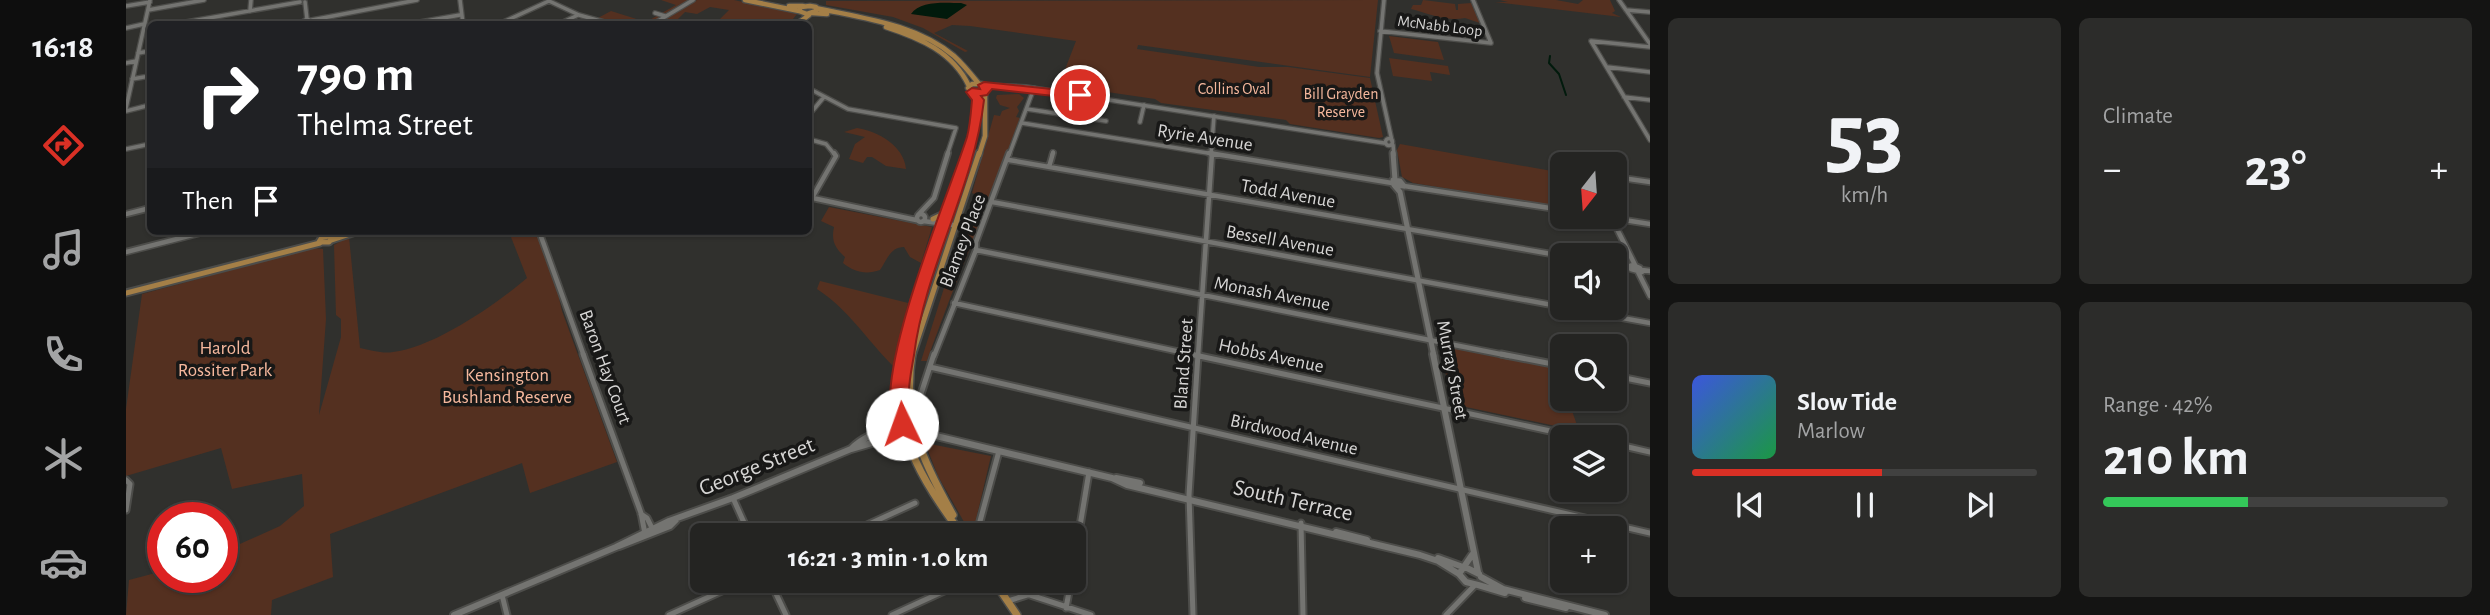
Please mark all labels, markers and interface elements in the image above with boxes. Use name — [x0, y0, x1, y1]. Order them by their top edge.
street label: McNabb Loop — [1397, 13, 1483, 39]
text: 16:18 — [32, 31, 94, 63]
icon: right — [182, 49, 273, 140]
text: 790 m — [297, 51, 414, 100]
pin — [1050, 65, 1110, 125]
icon: arrive — [1061, 76, 1099, 114]
park label: Collins Oval — [1198, 81, 1270, 97]
park label: Bill Grayden Reserve — [1303, 86, 1379, 120]
text: 53 — [1825, 91, 1904, 182]
text: Climate — [2103, 105, 2173, 128]
text: Thelma Street — [297, 109, 473, 141]
icon: directions — [39, 121, 88, 170]
street label: Ryrie Avenue — [1156, 121, 1254, 155]
text: 23° — [2244, 143, 2307, 195]
text: − — [2103, 151, 2121, 189]
text: + — [2430, 151, 2448, 189]
north arrow — [1550, 152, 1628, 229]
map controls — [1550, 152, 1627, 593]
street label: Todd Avenue — [1239, 176, 1337, 212]
icon: arrive — [247, 182, 285, 220]
text: km/h — [1841, 184, 1888, 207]
text: Then — [182, 188, 233, 214]
street label: Blamey Place — [937, 192, 989, 290]
street label: Bessell Avenue — [1224, 222, 1336, 260]
icon: music — [39, 225, 88, 274]
button: sound — [1550, 243, 1627, 320]
street label: Monash Avenue — [1212, 273, 1332, 315]
street label: Baron Hay Court — [576, 307, 634, 427]
street label: Bland Street — [1171, 318, 1197, 410]
street label: Murray Street — [1433, 319, 1471, 421]
icon: phone — [39, 330, 88, 379]
button: search — [1550, 334, 1627, 411]
street label: Hobbs Avenue — [1217, 336, 1325, 376]
park label: Harold Rossiter Park — [178, 339, 273, 380]
park label: Kensington Bushland Reserve — [442, 366, 572, 407]
position arrow — [865, 387, 939, 461]
text: Slow Tide — [1797, 389, 1897, 415]
text: Range · 42% — [2103, 394, 2213, 417]
street label: Birdwood Avenue — [1228, 411, 1360, 459]
text: Marlow — [1797, 420, 1865, 443]
button: layers — [1550, 425, 1627, 502]
text: 210 km — [2103, 432, 2249, 484]
street label: George Street — [696, 433, 819, 501]
icon: climate — [39, 434, 88, 483]
street label: South Terrace — [1231, 476, 1355, 526]
icon: previous — [1731, 486, 1769, 524]
icon: pause — [1846, 486, 1884, 524]
icon: next — [1961, 486, 1999, 524]
speed limit sign: 60 — [147, 502, 238, 593]
button: + — [1550, 516, 1627, 593]
icon: car — [39, 538, 88, 587]
text: 16:21 · 3 min · 1.0 km — [788, 545, 988, 571]

